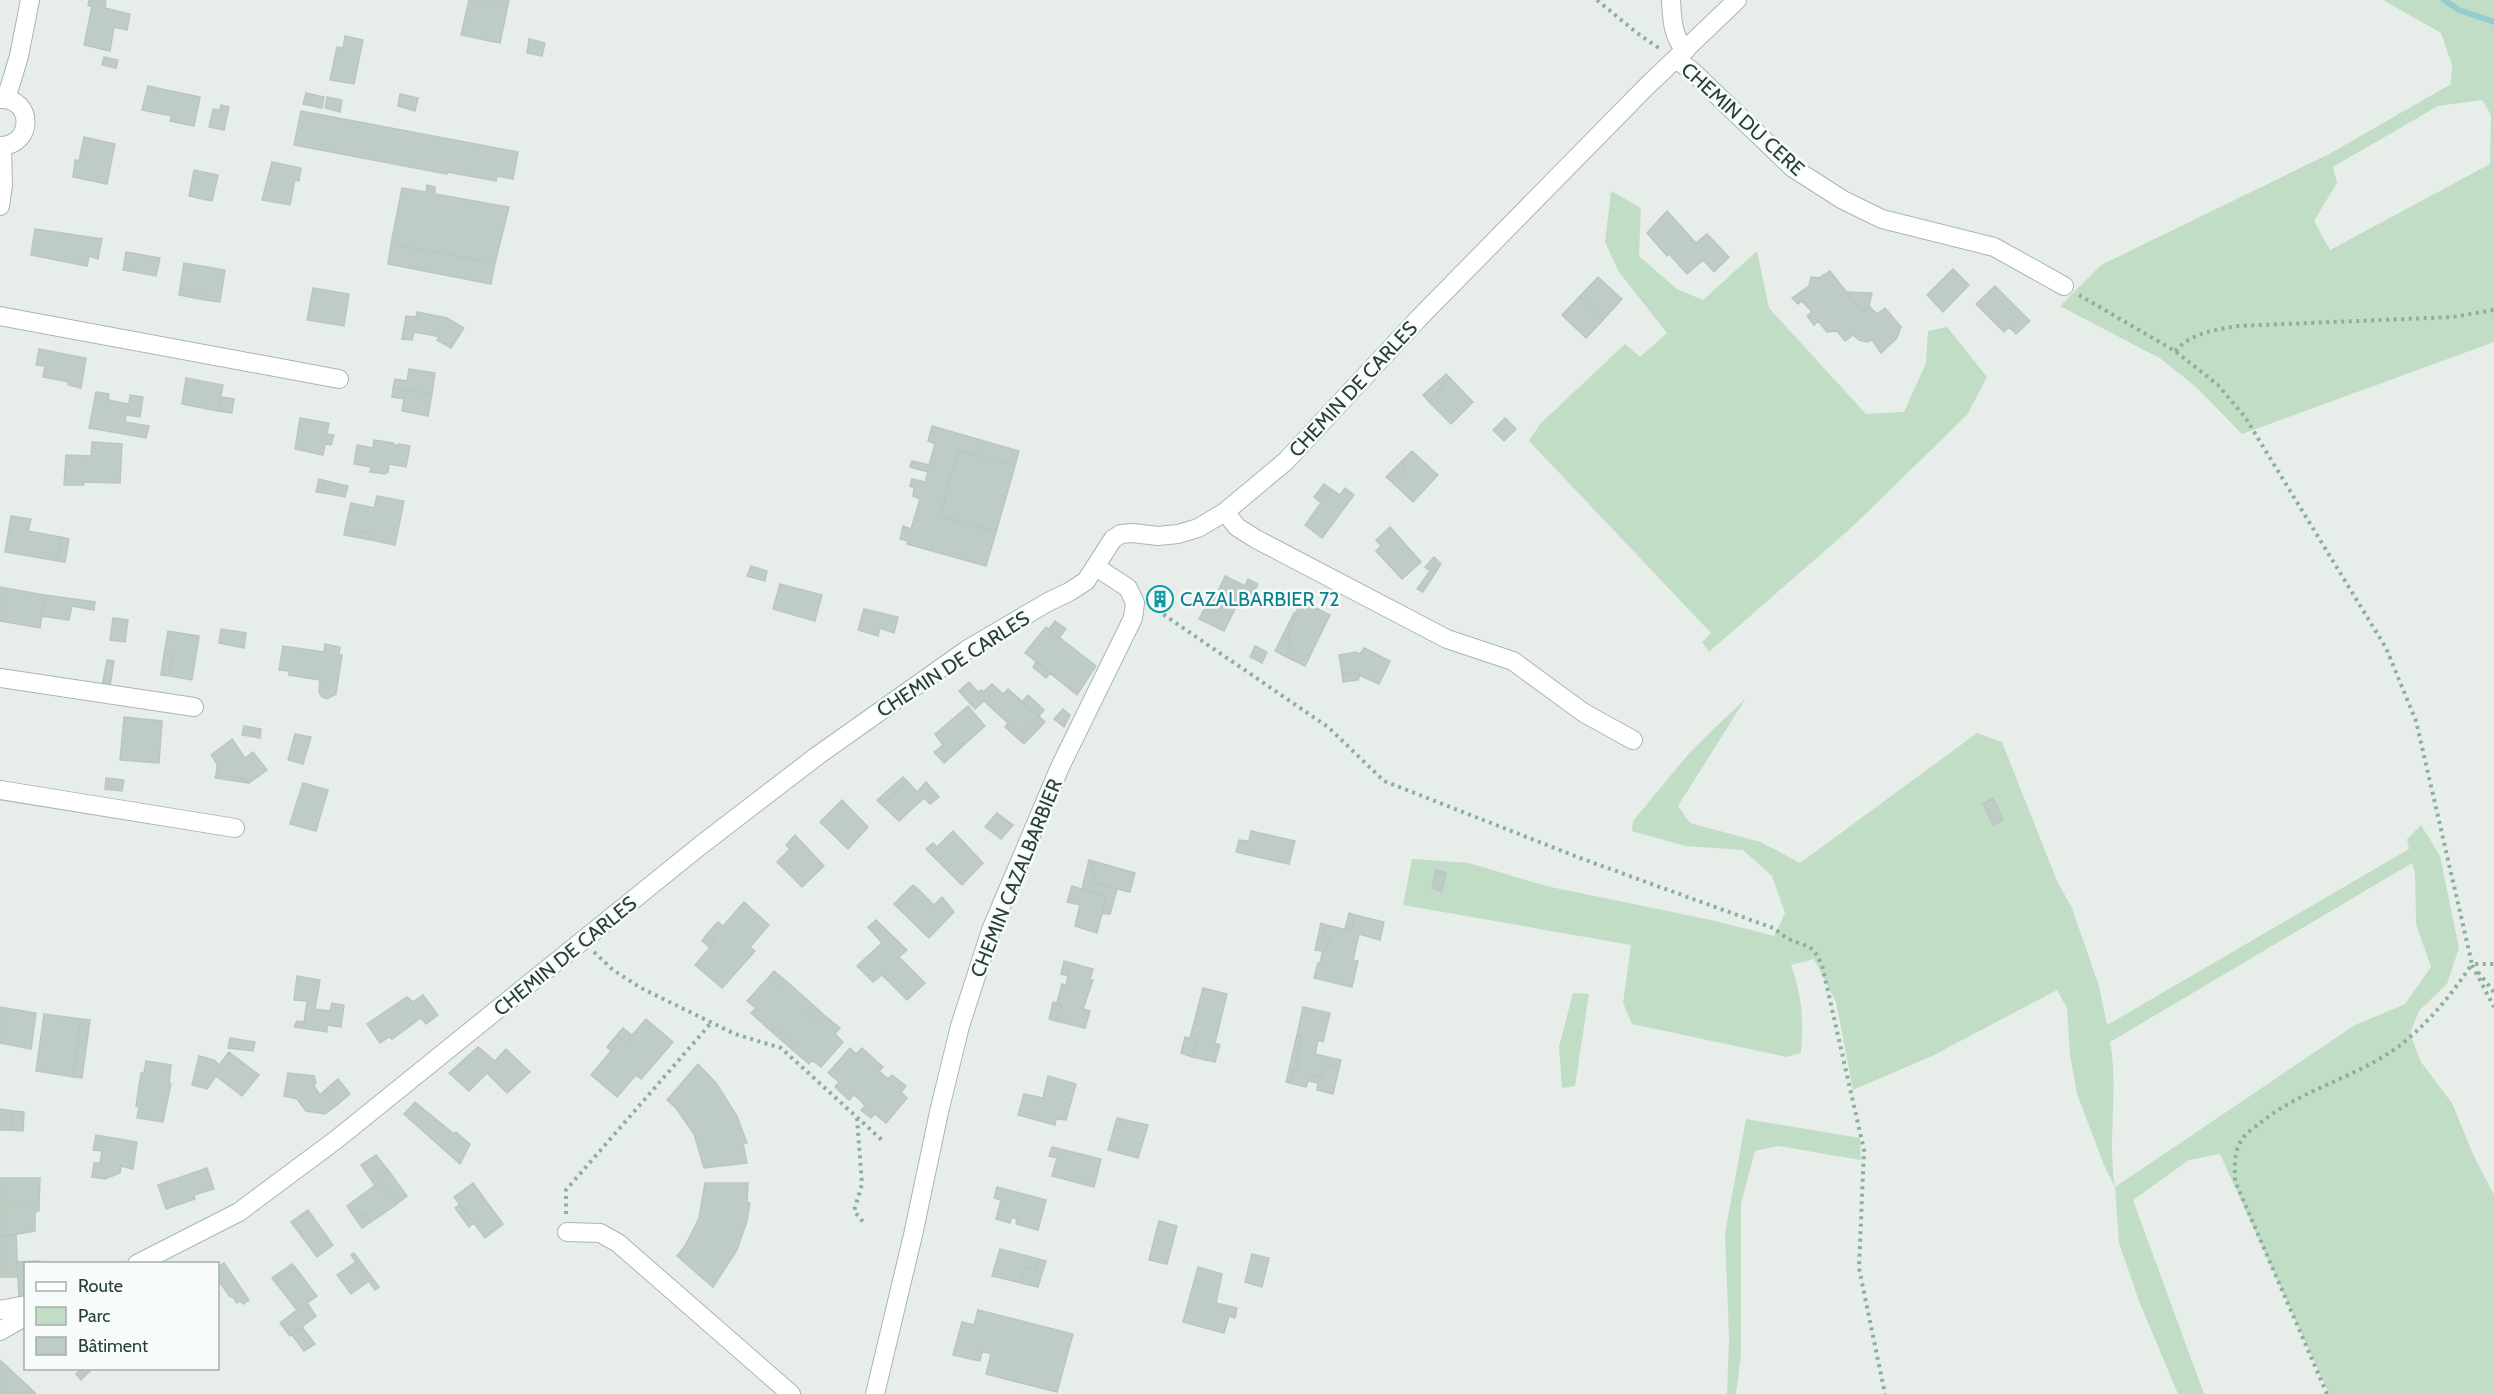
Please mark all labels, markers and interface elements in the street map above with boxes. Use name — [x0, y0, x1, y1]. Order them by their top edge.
street label: CHEMIN DU CERE — [1676, 57, 1810, 181]
street label: CHEMIN DE CARLES — [1284, 316, 1422, 462]
building icon: CAZALBARBIER 72 — [1145, 584, 1175, 614]
place label: CAZALBARBIER 72 — [1180, 587, 1340, 611]
street label: CHEMIN DE CARLES — [872, 606, 1034, 722]
street label: CHEMIN CAZALBARBIER — [965, 775, 1067, 981]
street label: CHEMIN DE CARLES — [489, 891, 642, 1021]
legend — [24, 1262, 219, 1370]
text: Route — [78, 1275, 123, 1297]
text: Parc — [78, 1305, 110, 1327]
text: Bâtiment — [78, 1335, 148, 1357]

